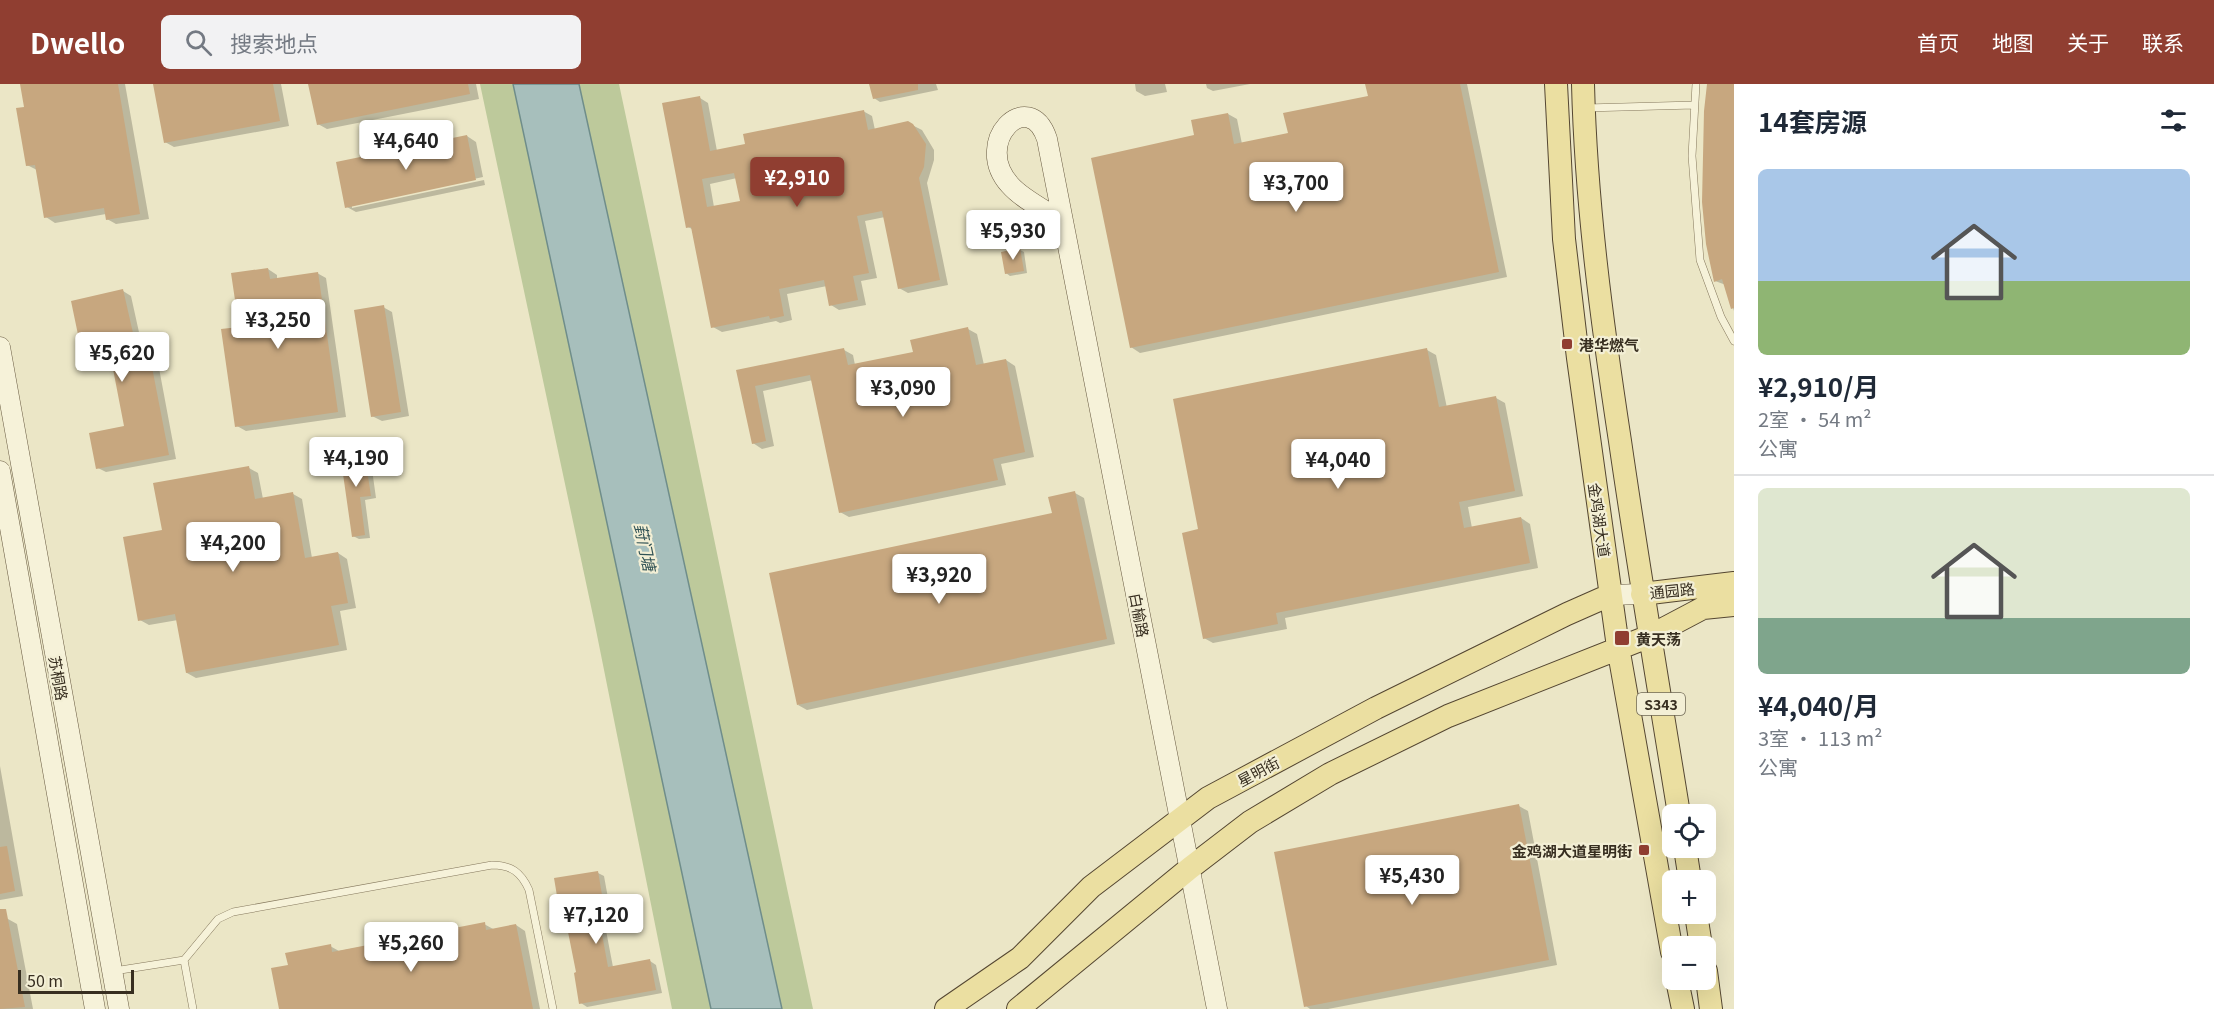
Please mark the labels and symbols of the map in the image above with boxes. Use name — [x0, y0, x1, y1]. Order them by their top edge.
pin: ¥4,640 — [357, 120, 455, 171]
pin: ¥2,910 — [748, 157, 846, 208]
pin: ¥3,700 — [1247, 162, 1345, 213]
pin: ¥5,930 — [964, 210, 1062, 261]
pin: ¥3,250 — [229, 299, 327, 350]
pin: ¥5,620 — [73, 332, 171, 383]
place label: 港华燃气 — [1579, 334, 1639, 355]
marker: 港华燃气 — [1560, 337, 1574, 351]
pin: ¥3,090 — [854, 367, 952, 418]
pin: ¥4,190 — [307, 437, 405, 488]
pin: ¥4,040 — [1289, 439, 1387, 490]
street label: 金鸡湖大道 — [1584, 481, 1616, 559]
water label: 葑门塘 — [629, 521, 663, 576]
pin: ¥4,200 — [184, 522, 282, 573]
pin: ¥3,920 — [890, 554, 988, 605]
street label: 通园路 — [1649, 577, 1695, 603]
street label: 白榆路 — [1125, 591, 1155, 639]
place label: 黄天荡 — [1636, 628, 1681, 649]
marker: 黄天荡 — [1613, 629, 1631, 647]
street label: 苏桐路 — [45, 654, 73, 702]
road number: S343 — [1637, 693, 1685, 715]
street label: 星明街 — [1233, 751, 1283, 791]
place label: 金鸡湖大道星明街 — [1512, 840, 1632, 861]
marker: 金鸡湖大道星明街 — [1637, 843, 1651, 857]
pin: ¥5,430 — [1363, 855, 1461, 906]
pin: ¥7,120 — [547, 894, 645, 945]
pin: ¥5,260 — [362, 922, 460, 973]
scale bar — [18, 967, 134, 994]

